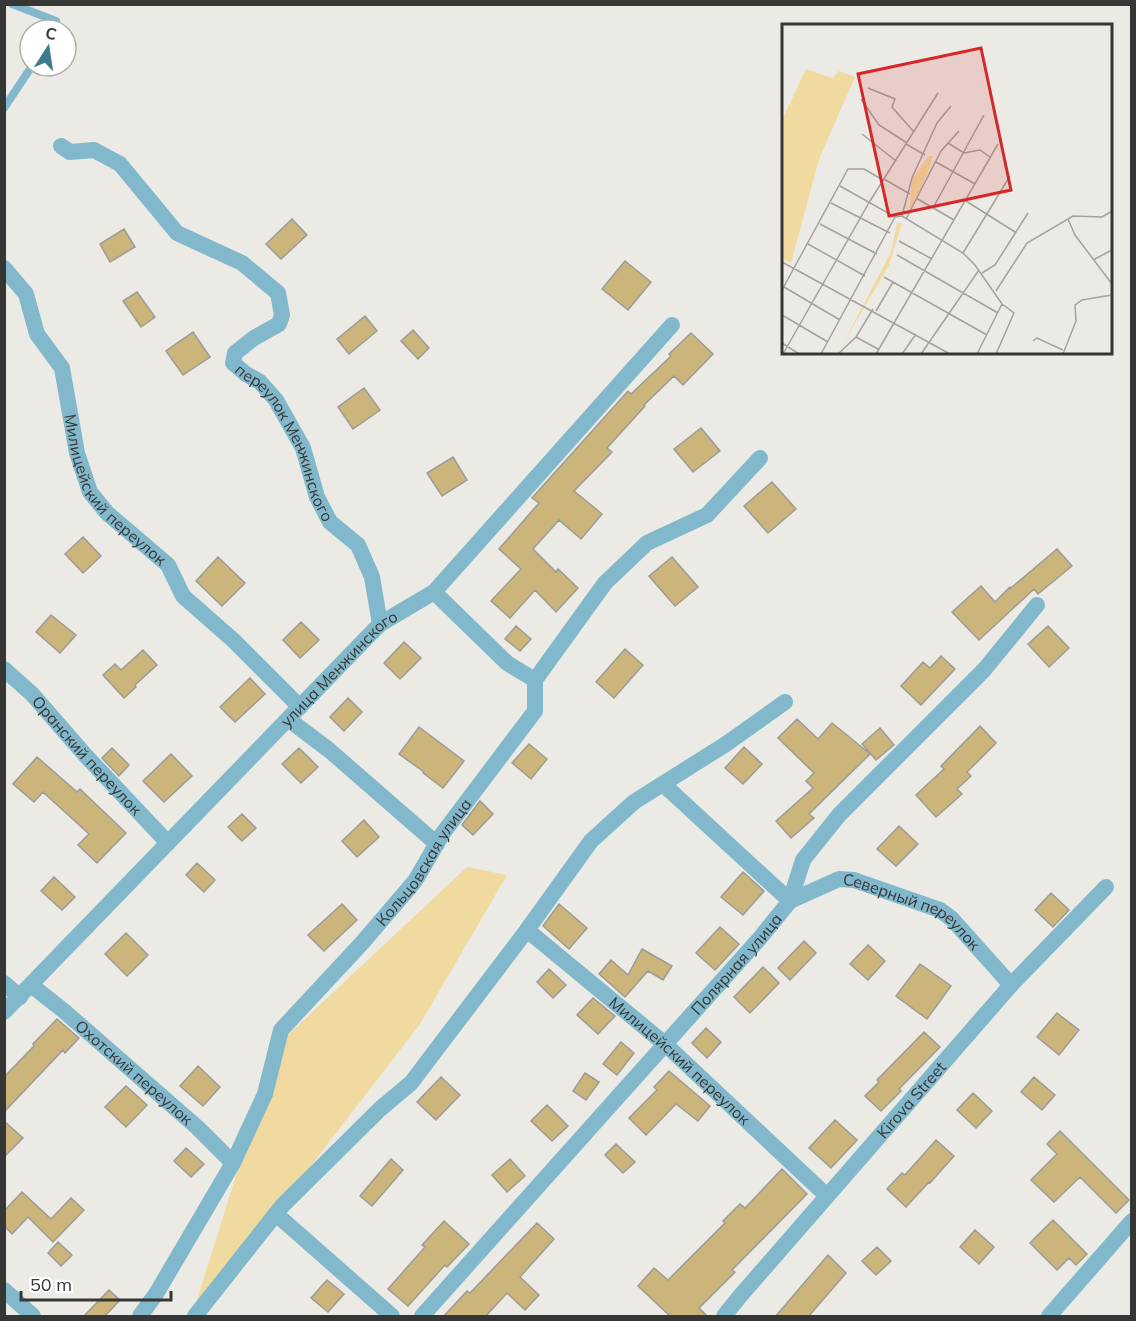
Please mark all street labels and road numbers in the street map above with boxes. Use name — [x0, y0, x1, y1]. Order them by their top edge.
street label: переулок Менжинского — [231, 359, 338, 525]
street label: Милицейский переулок — [60, 412, 171, 570]
street label: улица Менжинского — [276, 606, 401, 731]
street label: Оранский переулок — [28, 692, 146, 819]
street label: Кольцовская улица — [371, 794, 476, 930]
street label: Северный переулок — [842, 869, 985, 954]
street label: Полярная улица — [686, 909, 786, 1019]
street label: Милицейский переулок — [605, 992, 755, 1129]
street label: Охотский переулок — [71, 1015, 197, 1129]
street label: Kirova Street — [872, 1057, 950, 1142]

